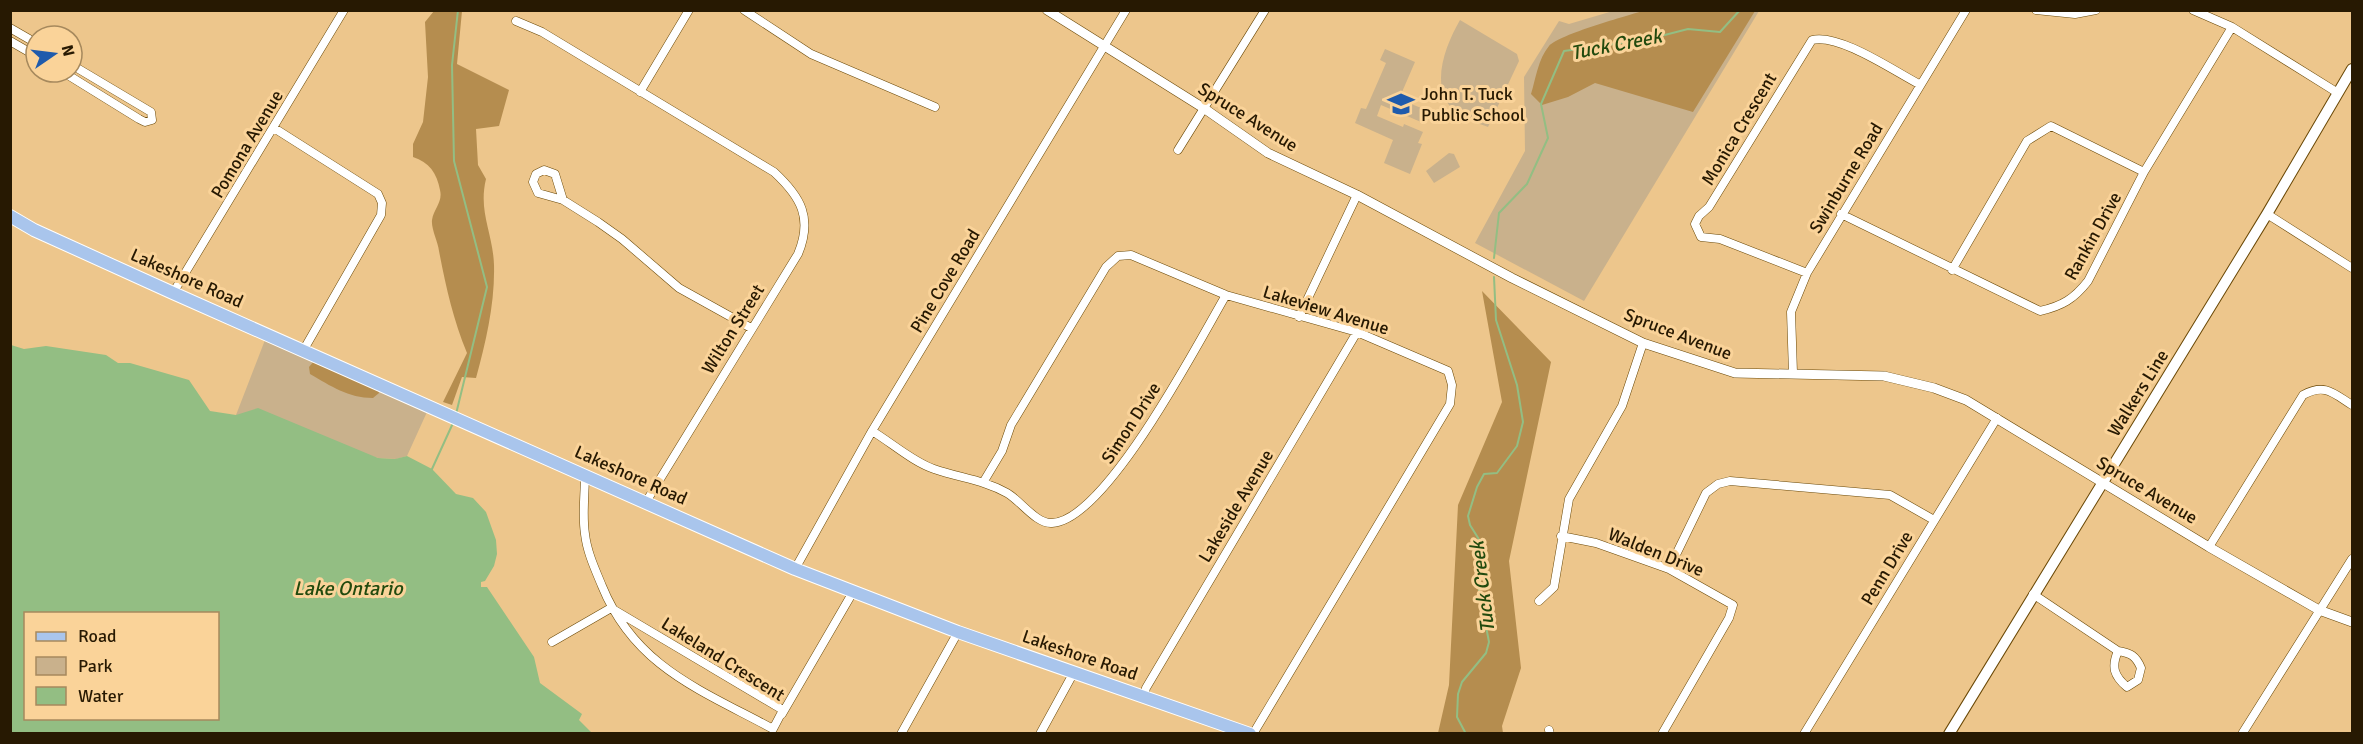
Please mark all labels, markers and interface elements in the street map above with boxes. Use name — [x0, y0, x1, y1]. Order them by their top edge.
water label: Tuck Creek — [1569, 23, 1666, 66]
north arrow — [24, 24, 84, 84]
text: N — [57, 43, 79, 58]
street label: Monica Crescent — [1697, 69, 1781, 189]
street label: Spruce Avenue — [1194, 78, 1302, 156]
place label: John T. Tuck Public School — [1421, 83, 1525, 126]
street label: Pomona Avenue — [206, 86, 288, 202]
school or university icon: John T. Tuck Public School — [1386, 89, 1416, 119]
street label: Swinburne Road — [1804, 119, 1888, 237]
street label: Rankin Drive — [2060, 188, 2126, 284]
street label: Pine Cove Road — [905, 225, 985, 337]
street label: Lakeshore Road — [127, 243, 247, 313]
street label: Wilton Street — [697, 280, 769, 378]
street label: Lakeview Avenue — [1260, 280, 1392, 340]
street label: Spruce Avenue — [1621, 303, 1735, 365]
street label: Walkers Line — [2103, 346, 2173, 440]
street label: Simon Drive — [1097, 378, 1165, 468]
street label: Lakeshore Road — [571, 440, 691, 510]
street label: Lakeside Avenue — [1194, 446, 1278, 566]
street label: Spruce Avenue — [2093, 451, 2201, 529]
street label: Walden Drive — [1605, 523, 1707, 581]
street label: Penn Drive — [1856, 527, 1918, 609]
water label: Tuck Creek — [1464, 538, 1501, 634]
water label: Lake Ontario — [293, 576, 404, 601]
legend — [24, 612, 219, 720]
street label: Lakeland Crescent — [657, 612, 789, 706]
text: Road — [78, 625, 117, 647]
street label: Lakeshore Road — [1019, 625, 1141, 685]
text: Park — [78, 655, 113, 677]
text: Water — [78, 685, 124, 707]

